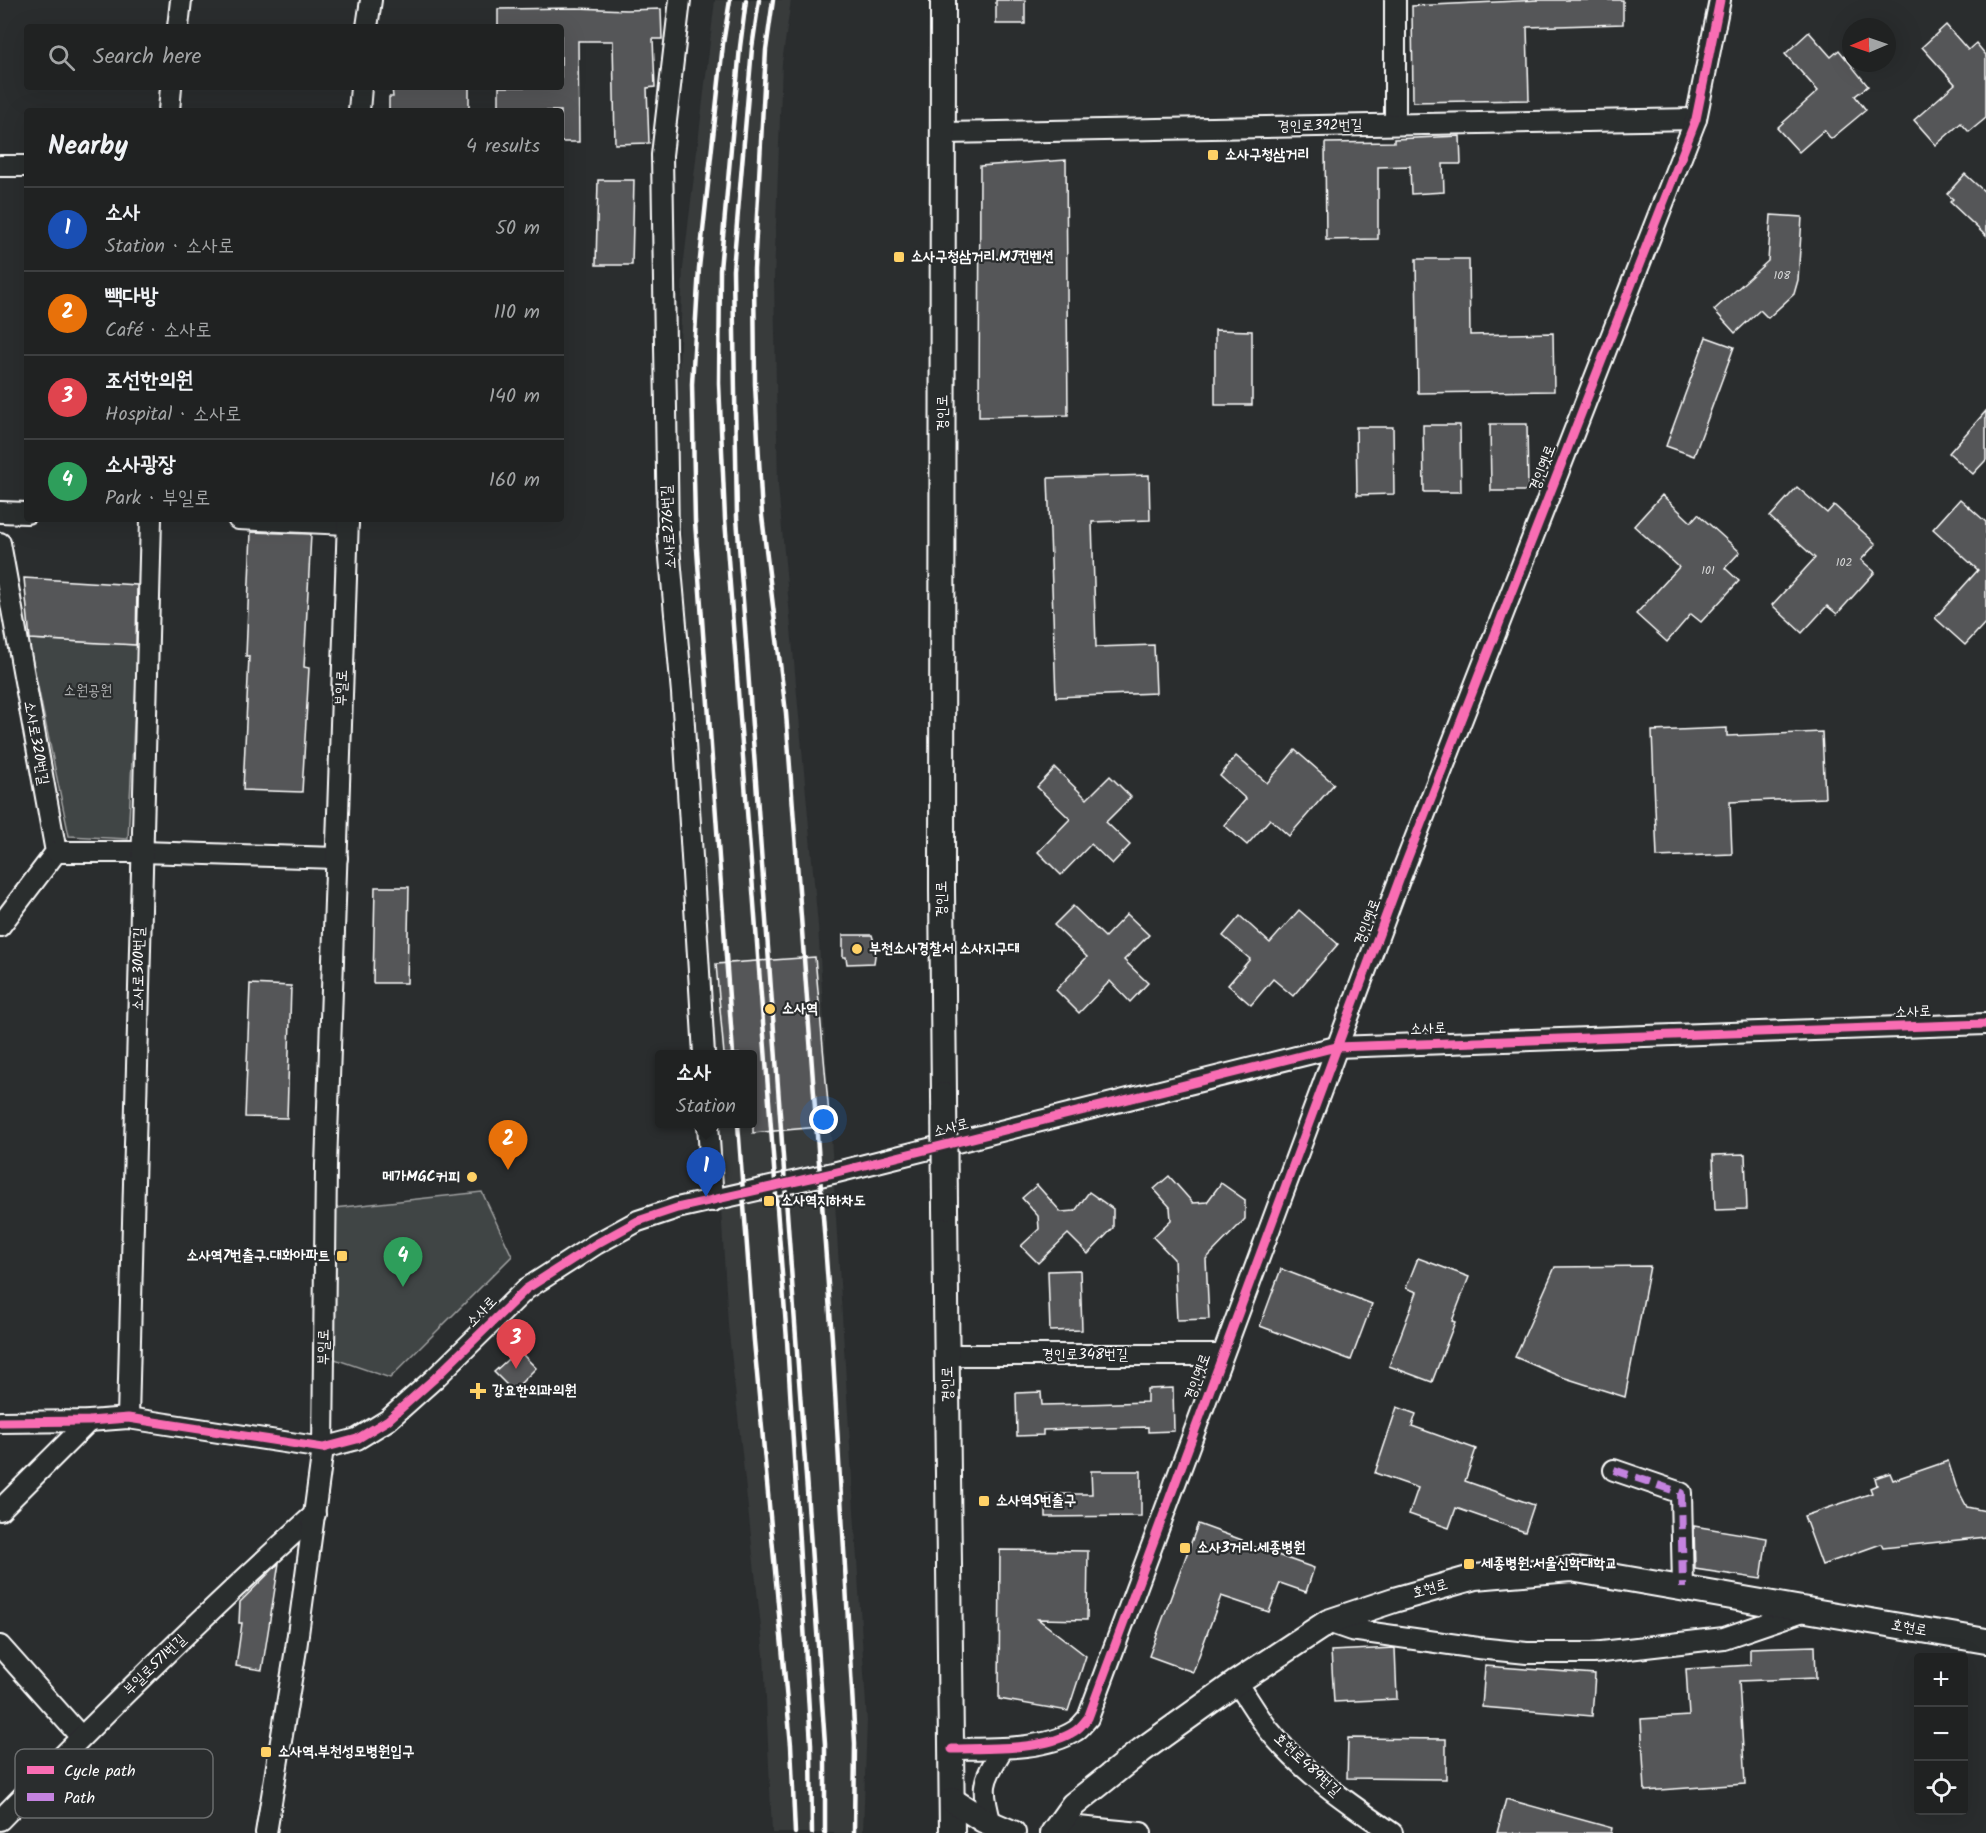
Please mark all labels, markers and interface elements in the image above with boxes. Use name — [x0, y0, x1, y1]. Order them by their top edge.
north arrow — [1842, 18, 1896, 72]
search box — [24, 24, 564, 90]
text: Search here — [93, 40, 201, 75]
icon: search — [45, 41, 78, 74]
street label: 경인로392번길 — [1277, 113, 1363, 139]
text: Nearby — [48, 126, 128, 168]
text: 4 results — [466, 131, 540, 163]
place label: 소사구청삼거리 — [1225, 143, 1310, 167]
marker: 소사구청삼거리 — [1206, 148, 1220, 162]
text: 소사 — [105, 196, 140, 231]
text: 1 — [64, 213, 71, 245]
text: 50 m — [495, 213, 540, 245]
text: Station · 소사로 — [105, 231, 234, 263]
place label: 소사구청삼거리.MJ컨벤션 — [911, 245, 1054, 269]
marker: 소사구청삼거리.MJ컨벤션 — [892, 250, 906, 264]
house number: 108 — [1774, 266, 1791, 285]
text: 빽다방 — [105, 280, 158, 315]
text: 2 — [62, 297, 73, 329]
text: 110 m — [494, 297, 540, 329]
text: Café · 소사로 — [105, 315, 212, 347]
text: 조선한의원 — [105, 364, 194, 399]
text: 3 — [62, 381, 73, 413]
text: 140 m — [489, 381, 540, 413]
street label: 경인로 — [931, 395, 955, 431]
text: Hospital · 소사로 — [105, 399, 241, 431]
street label: 경인옛로 — [1523, 441, 1563, 495]
text: 소사광장 — [105, 448, 176, 483]
text: 4 — [62, 465, 73, 497]
text: 160 m — [489, 465, 540, 497]
text: Park · 부일로 — [105, 483, 210, 515]
street label: 소사로276번길 — [655, 484, 683, 570]
house number: 102 — [1836, 553, 1852, 572]
house number: 101 — [1701, 561, 1715, 580]
street label: 부일로 — [329, 669, 355, 707]
park label: 소원공원 — [64, 679, 112, 703]
street label: 소사로320번길 — [17, 699, 55, 787]
street label: 경인로 — [930, 881, 954, 917]
street label: 경인옛로 — [1348, 895, 1388, 949]
street label: 소사로300번길 — [126, 927, 152, 1011]
place label: 부천소사경찰서 소사지구대 — [869, 937, 1020, 961]
marker: 부천소사경찰서 소사지구대 — [850, 942, 864, 956]
place label: 소사역 — [782, 997, 818, 1021]
street label: 소사로 — [1894, 999, 1932, 1025]
marker: 소사역 — [763, 1002, 777, 1016]
street label: 소사로 — [1409, 1016, 1447, 1042]
popup — [655, 1050, 757, 1128]
text: 소사 — [676, 1056, 711, 1091]
text: Station — [676, 1091, 736, 1123]
your location — [809, 1105, 838, 1134]
street label: 소사로 — [931, 1112, 971, 1144]
pin: 2 — [488, 1120, 528, 1170]
pin: 1 — [686, 1148, 726, 1197]
place label: 메가MGC커피 — [382, 1165, 460, 1189]
marker: 메가MGC커피 — [465, 1170, 479, 1184]
place label: 소사역지하차도 — [781, 1189, 866, 1213]
marker: 소사역지하차도 — [762, 1194, 776, 1208]
pin: 4 — [384, 1238, 422, 1287]
place label: 소사역7번출구.대화아파트 — [187, 1244, 330, 1268]
marker: 소사역7번출구.대화아파트 — [335, 1249, 349, 1263]
street label: 소사로 — [461, 1291, 503, 1333]
pin: 3 — [496, 1320, 536, 1369]
street label: 부일로 — [312, 1329, 336, 1365]
street label: 경인로348번길 — [1042, 1343, 1128, 1367]
street label: 경인옛로 — [1178, 1350, 1218, 1404]
street label: 경인로 — [936, 1366, 960, 1402]
place label: 강요한외과의원 — [492, 1379, 577, 1403]
marker: 강요한외과의원 — [469, 1382, 487, 1400]
place label: 소사역5번출구 — [996, 1489, 1076, 1513]
marker: 소사역5번출구 — [977, 1494, 991, 1508]
place label: 소사3거리.세종병원 — [1197, 1536, 1305, 1560]
marker: 소사3거리.세종병원 — [1178, 1541, 1192, 1555]
place label: 세종병원.서울신학대학교 — [1481, 1552, 1617, 1576]
marker: 세종병원.서울신학대학교 — [1462, 1557, 1476, 1571]
street label: 호현로 — [1409, 1572, 1451, 1606]
street label: 호현로 — [1889, 1613, 1929, 1643]
street label: 부일로571번길 — [118, 1629, 192, 1701]
map controls — [1914, 1653, 1968, 1815]
button: + — [1914, 1653, 1968, 1707]
button: − — [1914, 1707, 1968, 1761]
street label: 호현로489번길 — [1268, 1727, 1346, 1803]
place label: 소사역.부천성모병원입구 — [278, 1740, 414, 1764]
marker: 소사역.부천성모병원입구 — [259, 1745, 273, 1759]
legend — [15, 1749, 213, 1818]
text: Cycle path — [64, 1759, 136, 1784]
button: locate — [1914, 1761, 1968, 1815]
text: Path — [64, 1786, 95, 1811]

